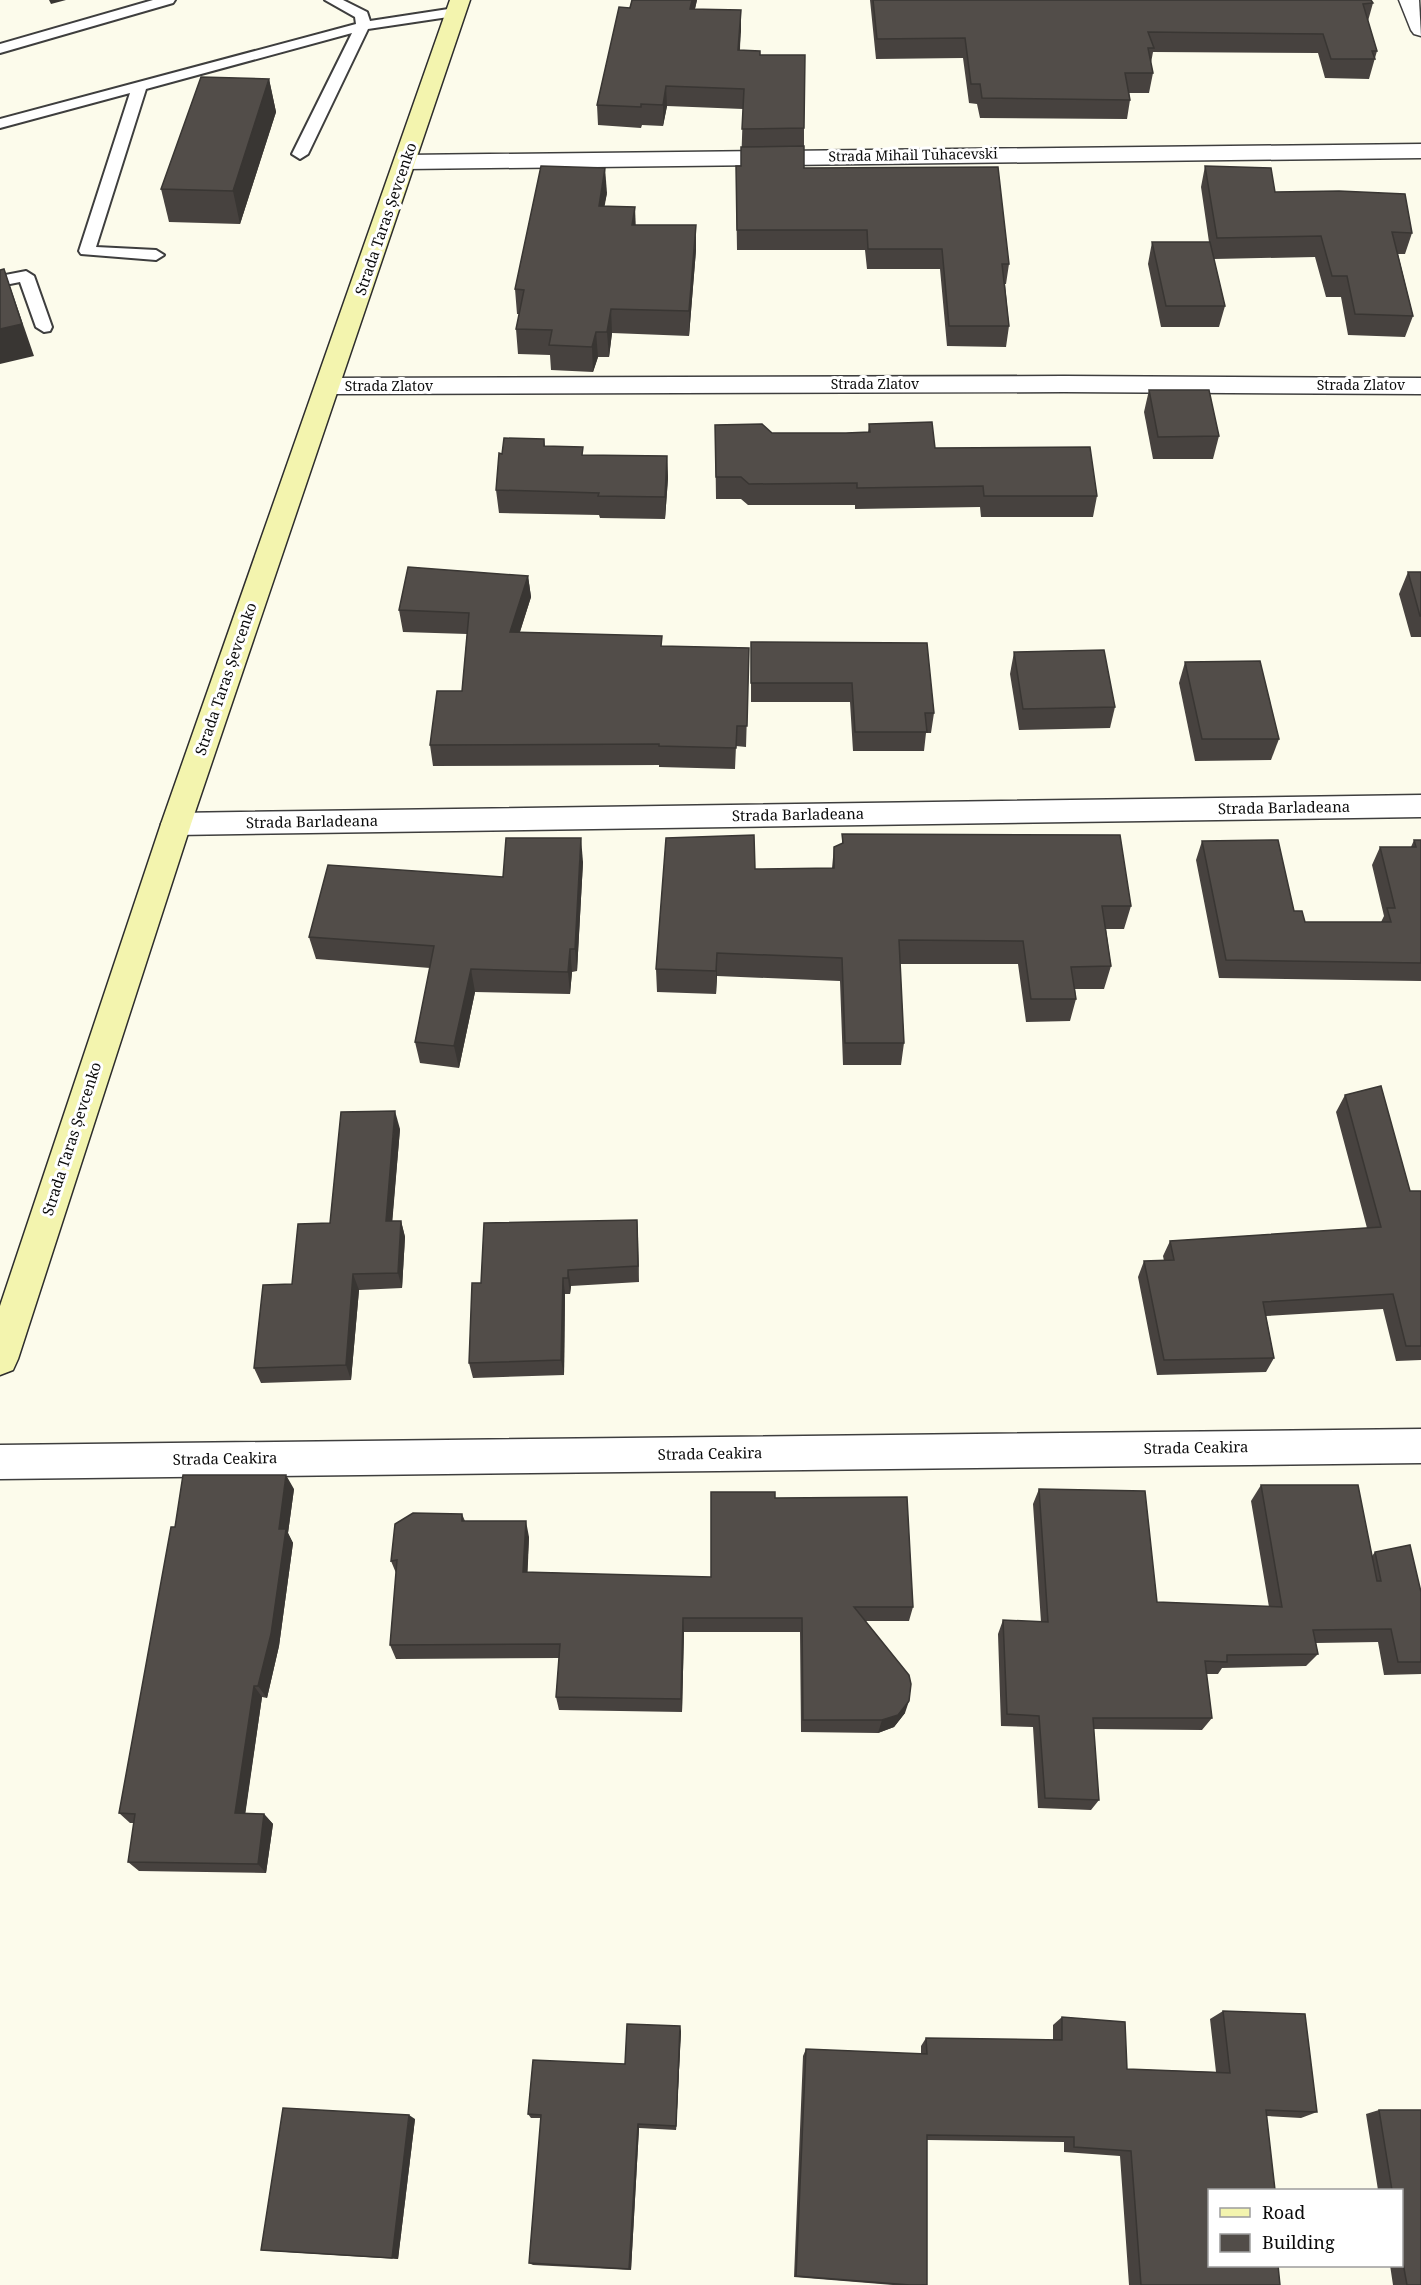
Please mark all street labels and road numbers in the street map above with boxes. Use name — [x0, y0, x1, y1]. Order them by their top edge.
street label: Strada Taras Șevcenko — [349, 140, 421, 298]
street label: Strada Mihail Tuhacevski — [828, 144, 998, 165]
street label: Strada Zlatov — [831, 374, 920, 393]
street label: Strada Zlatov — [1317, 375, 1406, 394]
street label: Strada Zlatov — [345, 376, 434, 395]
street label: Strada Taras Șevcenko — [189, 600, 261, 758]
street label: Strada Barladeana — [1218, 796, 1350, 818]
street label: Strada Barladeana — [732, 803, 864, 825]
street label: Strada Barladeana — [246, 810, 378, 832]
street label: Strada Taras Șevcenko — [37, 1059, 105, 1218]
street label: Strada Ceakira — [1143, 1436, 1248, 1458]
street label: Strada Ceakira — [657, 1442, 762, 1464]
street label: Strada Ceakira — [172, 1447, 277, 1469]

